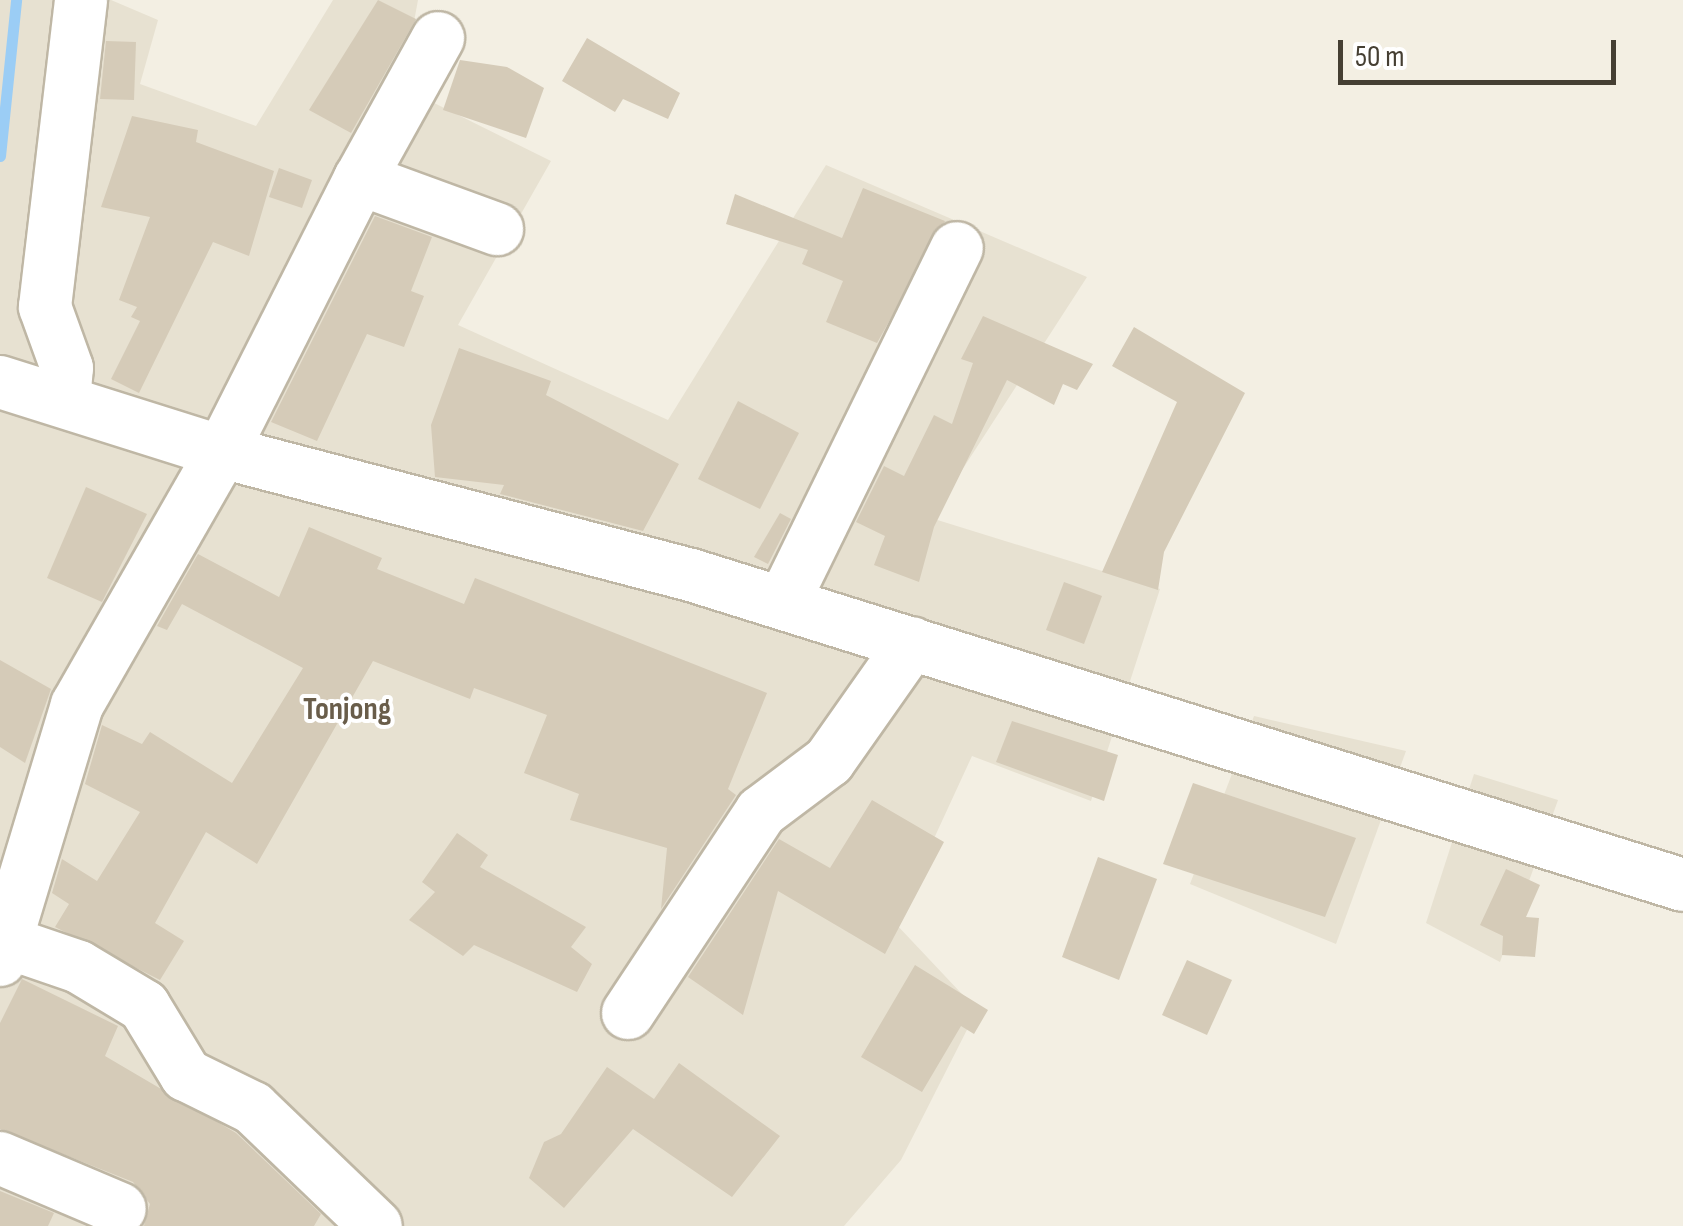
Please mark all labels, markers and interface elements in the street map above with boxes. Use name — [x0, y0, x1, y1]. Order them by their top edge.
scale bar — [1343, 20, 1620, 82]
text: 50 m — [1355, 39, 1404, 75]
district label: Tonjong — [303, 691, 391, 729]

